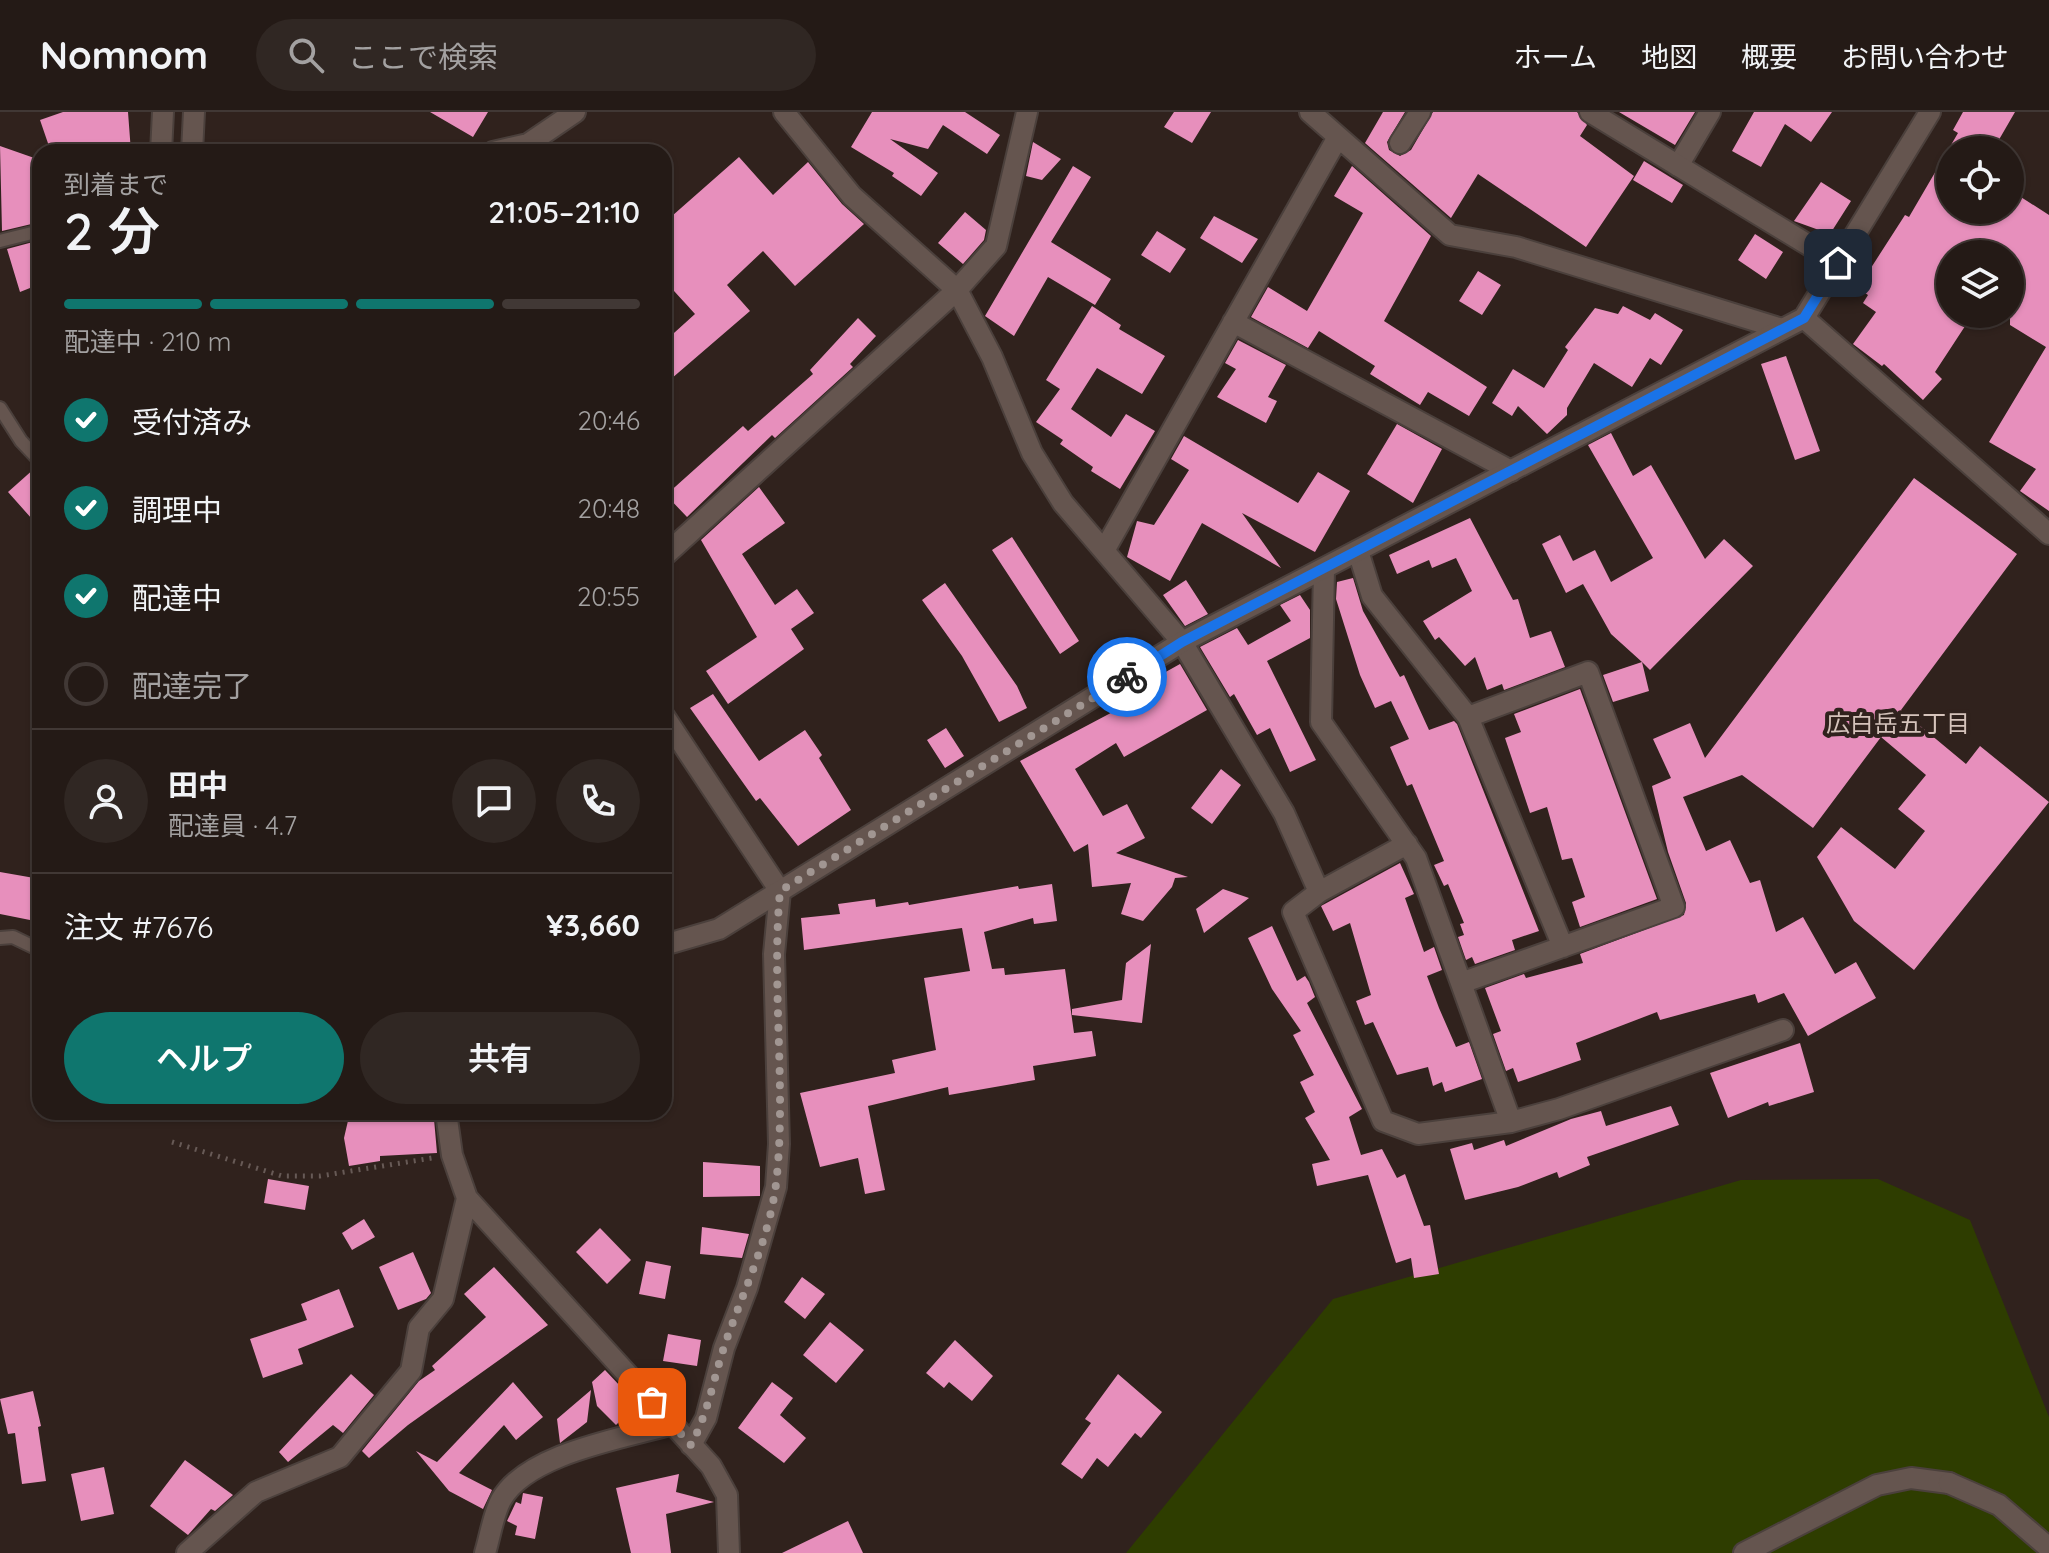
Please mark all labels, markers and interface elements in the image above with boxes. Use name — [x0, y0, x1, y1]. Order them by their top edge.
search box — [256, 19, 816, 91]
text: Nomnom — [40, 31, 208, 79]
icon: search — [284, 33, 328, 77]
text: ここで検索 — [348, 38, 498, 76]
text: ホーム — [1514, 39, 1597, 74]
text: 地図 — [1641, 39, 1697, 74]
text: 概要 — [1741, 39, 1797, 74]
text: お問い合わせ — [1841, 39, 2009, 74]
map controls — [1936, 136, 2024, 328]
button: locate — [1936, 136, 2024, 224]
text: 到着まで — [64, 168, 168, 201]
text: 21:05–21:10 — [488, 193, 640, 231]
text: 2 分 — [64, 198, 160, 263]
pin — [1804, 229, 1872, 297]
button: layers — [1936, 240, 2024, 328]
icon: home — [1816, 241, 1860, 285]
text: 配達中 · 210 m — [64, 325, 232, 358]
icon: check — [64, 398, 108, 442]
text: 受付済み — [132, 403, 252, 441]
text: 20:46 — [578, 404, 640, 437]
icon: check — [64, 486, 108, 530]
text: 調理中 — [132, 491, 222, 529]
text: 20:48 — [578, 492, 640, 525]
icon: check — [64, 574, 108, 618]
text: 配達中 — [132, 579, 222, 617]
text: 20:55 — [577, 580, 640, 613]
courier — [1087, 637, 1167, 717]
icon: bike — [1105, 655, 1149, 699]
text: 配達完了 — [132, 667, 252, 705]
district label: 広白岳五丁目 — [1826, 708, 1970, 738]
button: person — [64, 759, 148, 843]
button: chat — [452, 759, 536, 843]
button: phone — [556, 759, 640, 843]
text: 田中 — [168, 766, 228, 804]
text: 配達員 · 4.7 — [168, 809, 297, 842]
text: ¥3,660 — [546, 906, 640, 944]
text: 注文 #7676 — [64, 908, 213, 946]
button: ヘルプ — [64, 1012, 344, 1104]
button: 共有 — [360, 1012, 640, 1104]
pin — [618, 1368, 686, 1436]
icon: bag — [630, 1380, 674, 1424]

